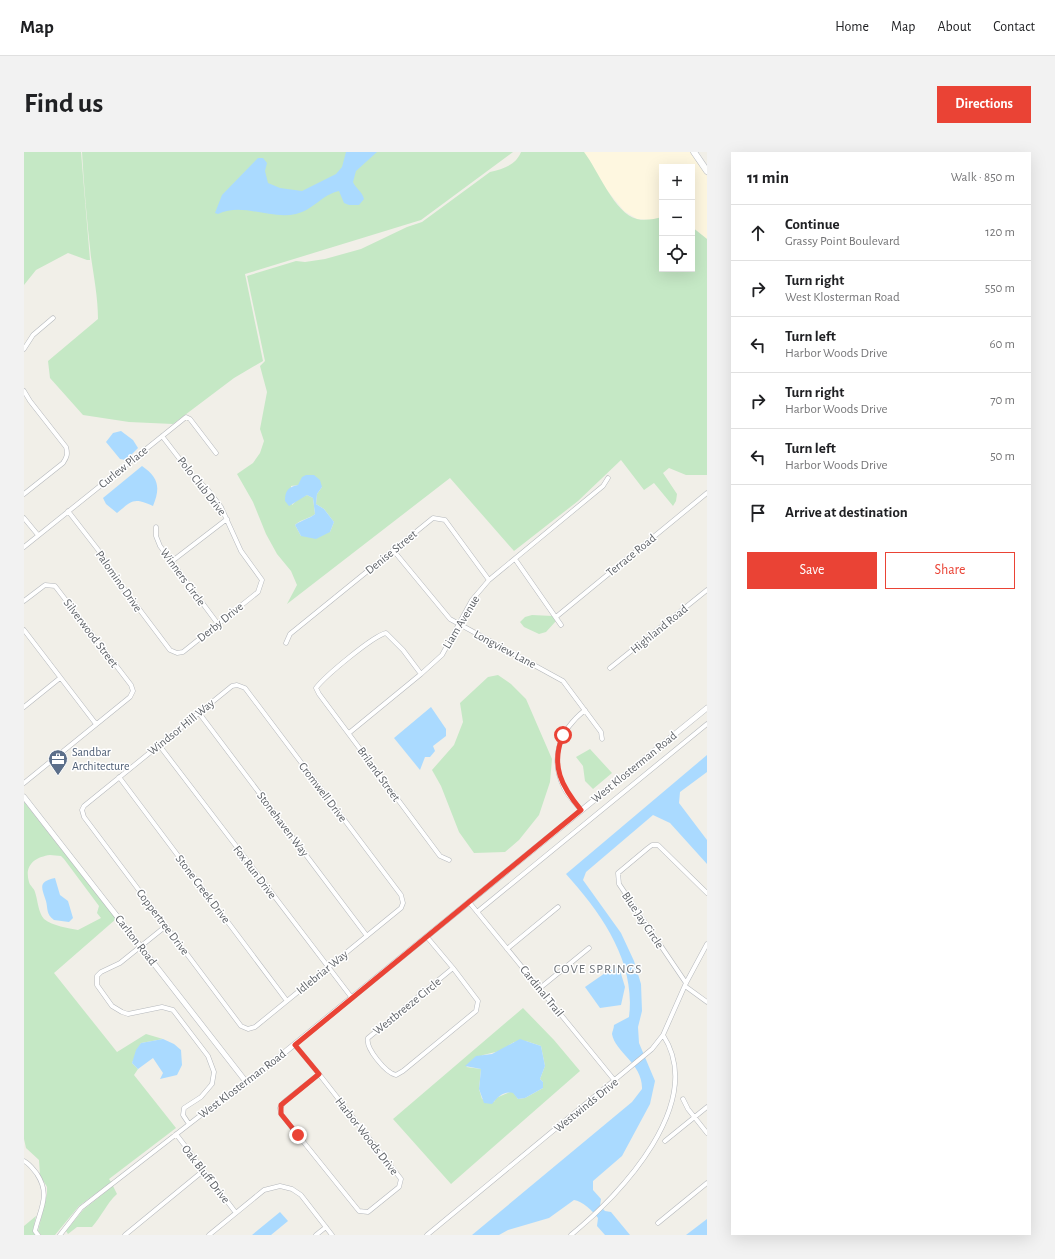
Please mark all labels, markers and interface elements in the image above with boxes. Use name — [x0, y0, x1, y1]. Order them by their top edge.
text: Map — [20, 18, 54, 37]
text: Home — [835, 20, 869, 34]
text: Map — [891, 20, 915, 34]
text: About — [937, 20, 971, 34]
text: Contact — [993, 20, 1035, 34]
button: Directions — [937, 86, 1031, 123]
text: Find us — [24, 90, 103, 118]
map controls — [659, 164, 695, 272]
button: + — [659, 164, 695, 200]
text: 11 min — [747, 169, 789, 186]
text: Walk · 850 m — [951, 171, 1015, 184]
button: − — [659, 200, 695, 236]
text: Continue — [785, 217, 840, 232]
icon: ahead — [747, 222, 769, 244]
text: 120 m — [985, 226, 1015, 239]
text: Grassy Point Boulevard — [785, 235, 900, 248]
button: locate — [659, 236, 695, 272]
text: Turn right — [785, 273, 844, 288]
icon: right — [747, 278, 769, 300]
text: 550 m — [985, 282, 1015, 295]
text: West Klosterman Road — [785, 291, 900, 304]
text: Turn left — [785, 329, 836, 344]
icon: left — [747, 334, 769, 356]
text: 60 m — [989, 338, 1015, 351]
text: Harbor Woods Drive — [785, 347, 888, 360]
text: Turn right — [785, 385, 844, 400]
icon: right — [747, 390, 769, 412]
text: 70 m — [990, 394, 1015, 407]
text: Harbor Woods Drive — [785, 403, 888, 416]
text: Turn left — [785, 441, 836, 456]
street label: Curlew Place — [96, 444, 150, 490]
icon: left — [747, 446, 769, 468]
text: 50 m — [990, 450, 1015, 463]
street label: Polo Club Drive — [175, 454, 229, 518]
text: Harbor Woods Drive — [785, 459, 888, 472]
icon: arrive — [747, 502, 769, 524]
text: Arrive at destination — [785, 505, 908, 520]
street label: Denise Street — [363, 528, 419, 576]
street label: Terrace Road — [604, 532, 658, 578]
street label: Winners Circle — [158, 546, 208, 608]
street label: Palomino Drive — [94, 548, 144, 614]
button: Save — [747, 552, 877, 589]
button: Share — [885, 552, 1015, 589]
street label: Liam Avenue — [440, 593, 482, 651]
street label: Silverwood Street — [61, 597, 121, 670]
street label: Derby Drive — [195, 600, 246, 645]
street label: Highland Road — [628, 602, 690, 656]
street label: Longview Lane — [472, 628, 538, 670]
street label: Windsor Hill Way — [145, 697, 217, 758]
route start — [554, 726, 572, 744]
street label: West Klosterman Road — [589, 729, 679, 805]
street label: Briland Street — [355, 745, 403, 804]
place label: Sandbar Architecture — [72, 746, 129, 772]
office icon: Sandbar Architecture — [47, 748, 69, 776]
street label: Cromwell Drive — [297, 760, 349, 824]
street label: Stonehaven Way — [254, 789, 311, 859]
street label: Fox Run Drive — [231, 843, 279, 901]
street label: Stone Creek Drive — [173, 853, 233, 925]
street label: Coppertree Drive — [134, 887, 192, 957]
street label: Blue Jay Circle — [619, 890, 666, 951]
street label: Carlton Road — [113, 913, 159, 967]
street label: Idlebriar Way — [294, 948, 351, 997]
street label: Cardinal Trail — [518, 963, 566, 1019]
district label: COVE SPRINGS — [554, 963, 642, 976]
street label: Westbreeze Circle — [371, 975, 443, 1037]
street label: West Klosterman Road — [196, 1047, 288, 1121]
street label: Westwinds Drive — [552, 1076, 620, 1134]
street label: Harbor Woods Drive — [333, 1095, 401, 1177]
route end — [289, 1126, 307, 1144]
street label: Oak Bluff Drive — [180, 1143, 232, 1205]

